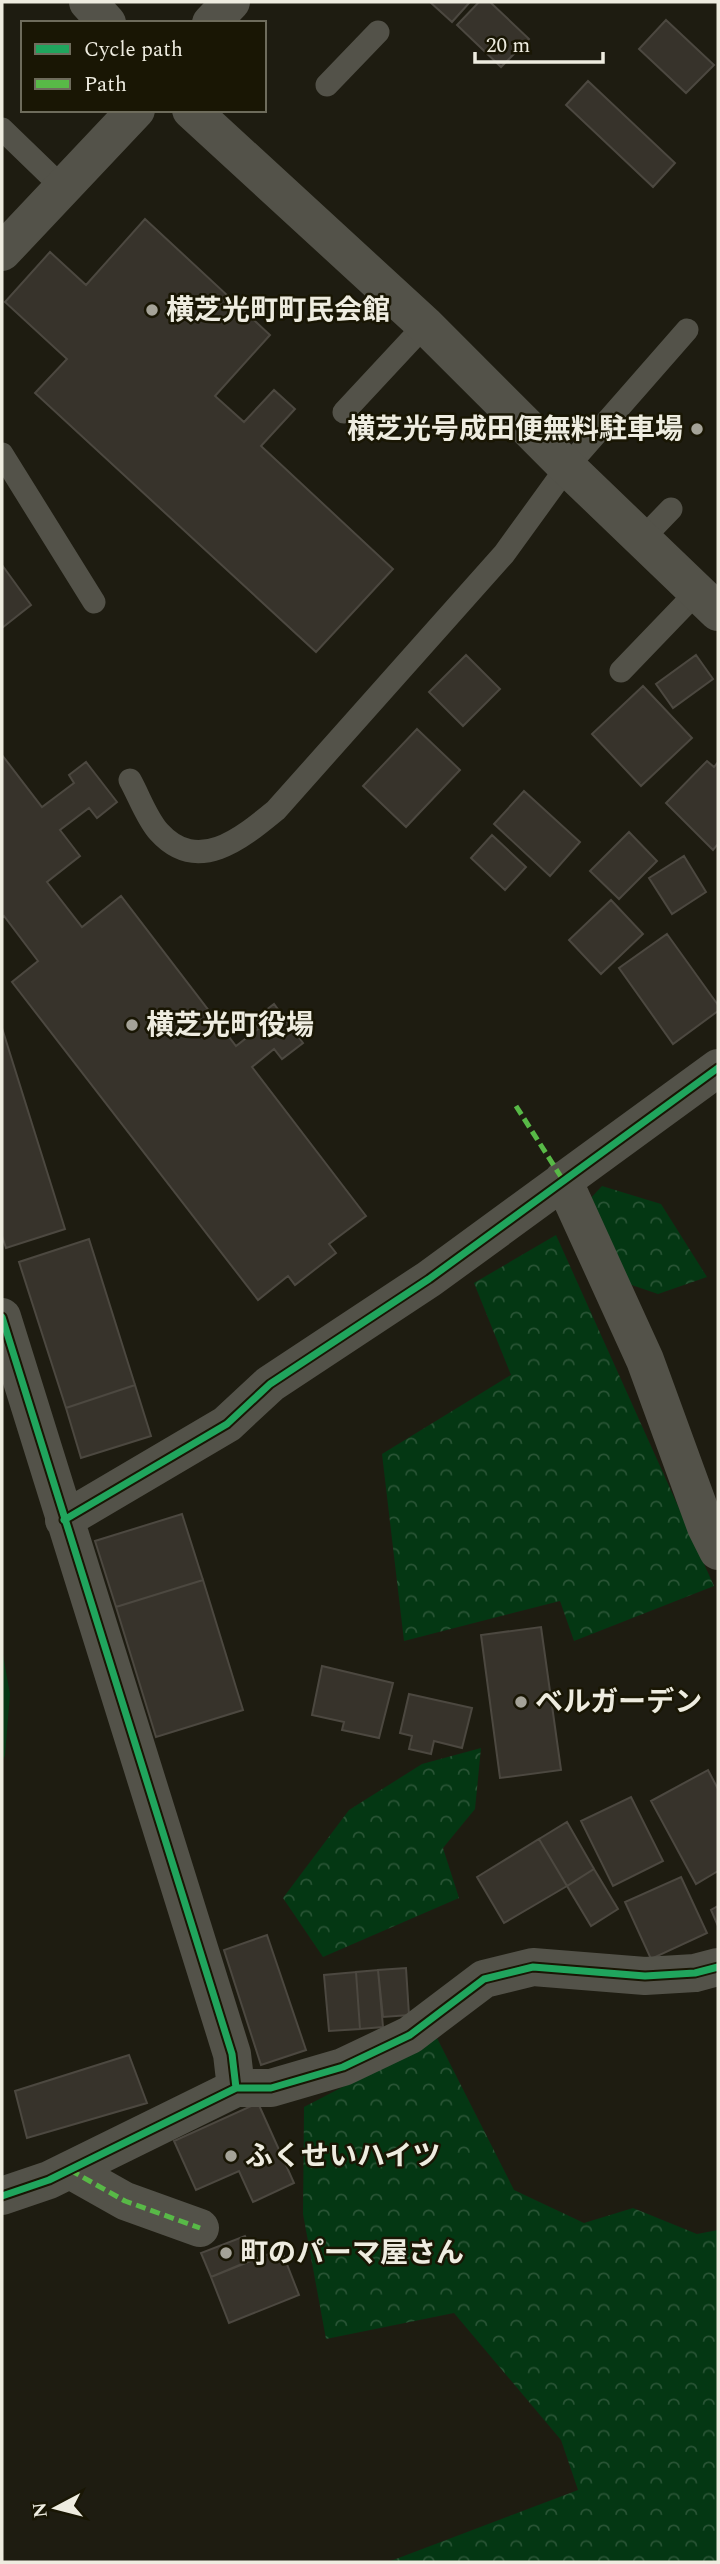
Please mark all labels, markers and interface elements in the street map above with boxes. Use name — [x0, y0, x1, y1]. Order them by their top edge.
legend — [21, 21, 266, 112]
scale bar — [475, 21, 603, 65]
text: 20 m — [486, 30, 530, 62]
text: Cycle path — [84, 34, 183, 66]
text: Path — [84, 69, 127, 101]
place label: 横芝光町町民会館 — [166, 289, 390, 332]
marker: 横芝光町町民会館 — [144, 302, 160, 318]
place label: 横芝光号成田便無料駐車場 — [347, 408, 683, 451]
marker: 横芝光号成田便無料駐車場 — [689, 421, 705, 437]
place label: 横芝光町役場 — [146, 1004, 314, 1047]
marker: 横芝光町役場 — [124, 1017, 140, 1033]
place label: ベルガーデン — [535, 1681, 702, 1724]
marker: ベルガーデン — [513, 1694, 529, 1710]
place label: ふくせいハイツ — [245, 2135, 440, 2178]
marker: ふくせいハイツ — [223, 2148, 239, 2164]
place label: 町のパーマ屋さん — [240, 2232, 464, 2275]
marker: 町のパーマ屋さん — [218, 2245, 234, 2261]
north arrow — [21, 2473, 91, 2543]
text: N — [25, 2500, 56, 2519]

